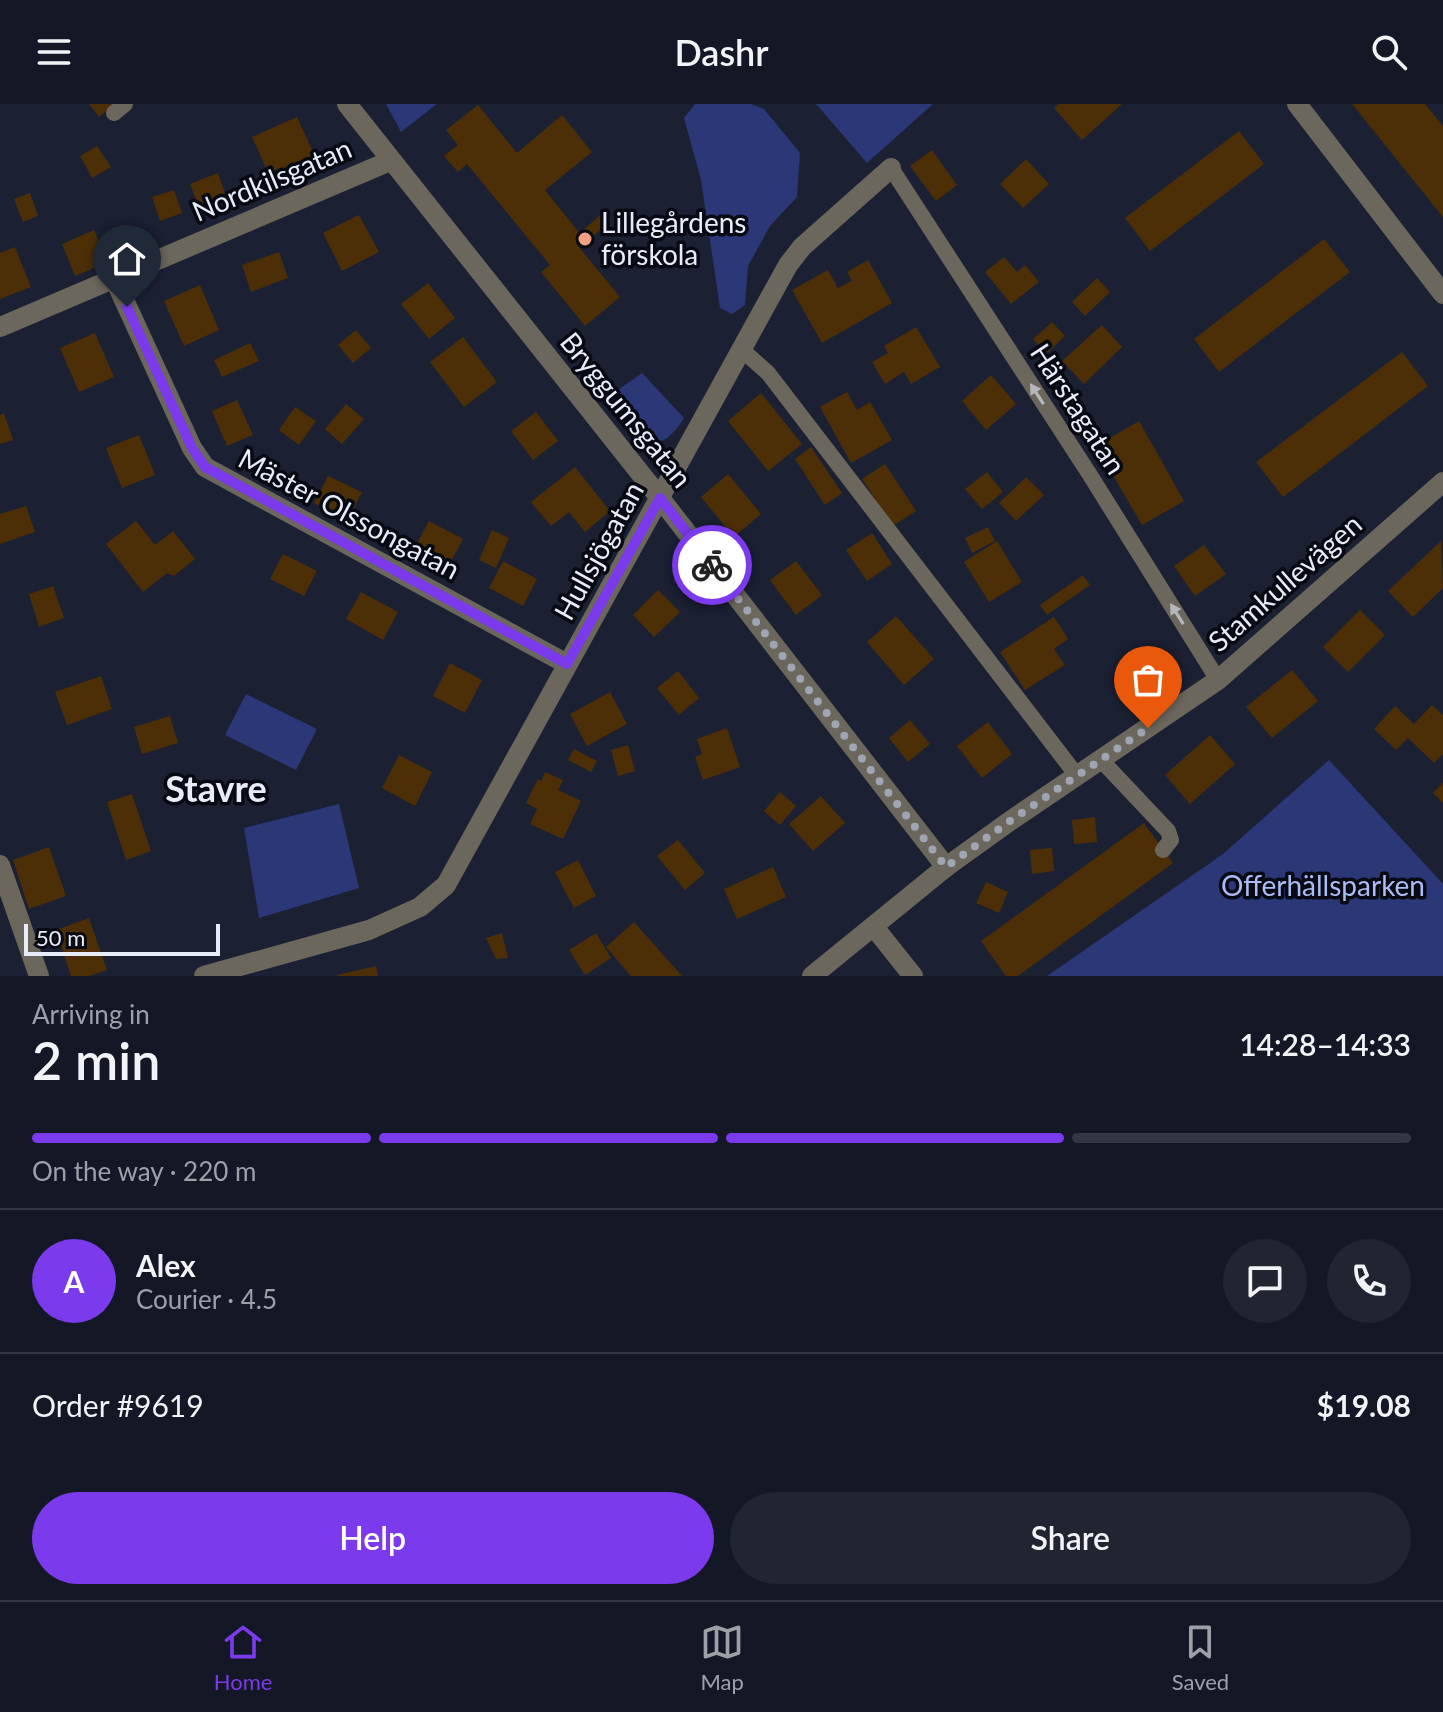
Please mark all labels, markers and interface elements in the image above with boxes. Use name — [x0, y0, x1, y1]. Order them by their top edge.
icon: menu — [32, 30, 76, 74]
text: Dashr — [674, 30, 769, 74]
icon: search — [1367, 30, 1411, 74]
street label: Nordkilsgatan — [187, 130, 356, 228]
place label: Lillegårdens förskola — [601, 205, 746, 271]
pin — [93, 225, 161, 307]
marker: Lillegårdens förskola — [576, 230, 594, 248]
icon: home — [105, 237, 149, 281]
street label: Bryggumsgatan — [554, 325, 700, 494]
street label: Härstagatan — [1024, 337, 1134, 480]
one-way arrow — [1031, 383, 1045, 405]
street label: Mäster Olssongatan — [233, 440, 466, 586]
street label: Hullsjögatan — [546, 476, 650, 625]
street label: Stamkullevägen — [1201, 506, 1368, 658]
courier — [672, 525, 752, 605]
icon: bike — [690, 543, 734, 587]
one-way arrow — [1169, 603, 1184, 624]
pin — [1114, 646, 1182, 728]
icon: bag — [1126, 658, 1170, 702]
district label: Stavre — [165, 766, 267, 810]
park label: Offerhällsparken — [1221, 868, 1425, 902]
scale bar — [24, 920, 220, 956]
text: 50 m — [36, 924, 85, 951]
text: Arriving in — [32, 998, 150, 1030]
text: 14:28–14:33 — [1239, 1026, 1411, 1062]
text: 2 min — [32, 1029, 160, 1091]
text: On the way · 220 m — [32, 1155, 256, 1187]
button: chat — [1223, 1239, 1307, 1323]
button: phone — [1327, 1239, 1411, 1323]
text: Alex — [136, 1247, 196, 1283]
text: A — [64, 1263, 84, 1299]
text: Courier · 4.5 — [136, 1283, 277, 1315]
text: Order #9619 — [32, 1387, 204, 1423]
text: $19.08 — [1317, 1387, 1411, 1423]
button: Help — [32, 1492, 714, 1584]
button: Share — [730, 1492, 1411, 1584]
tab: Home — [214, 1620, 272, 1695]
tab: Map — [700, 1620, 744, 1695]
tab: Saved — [1172, 1620, 1229, 1695]

